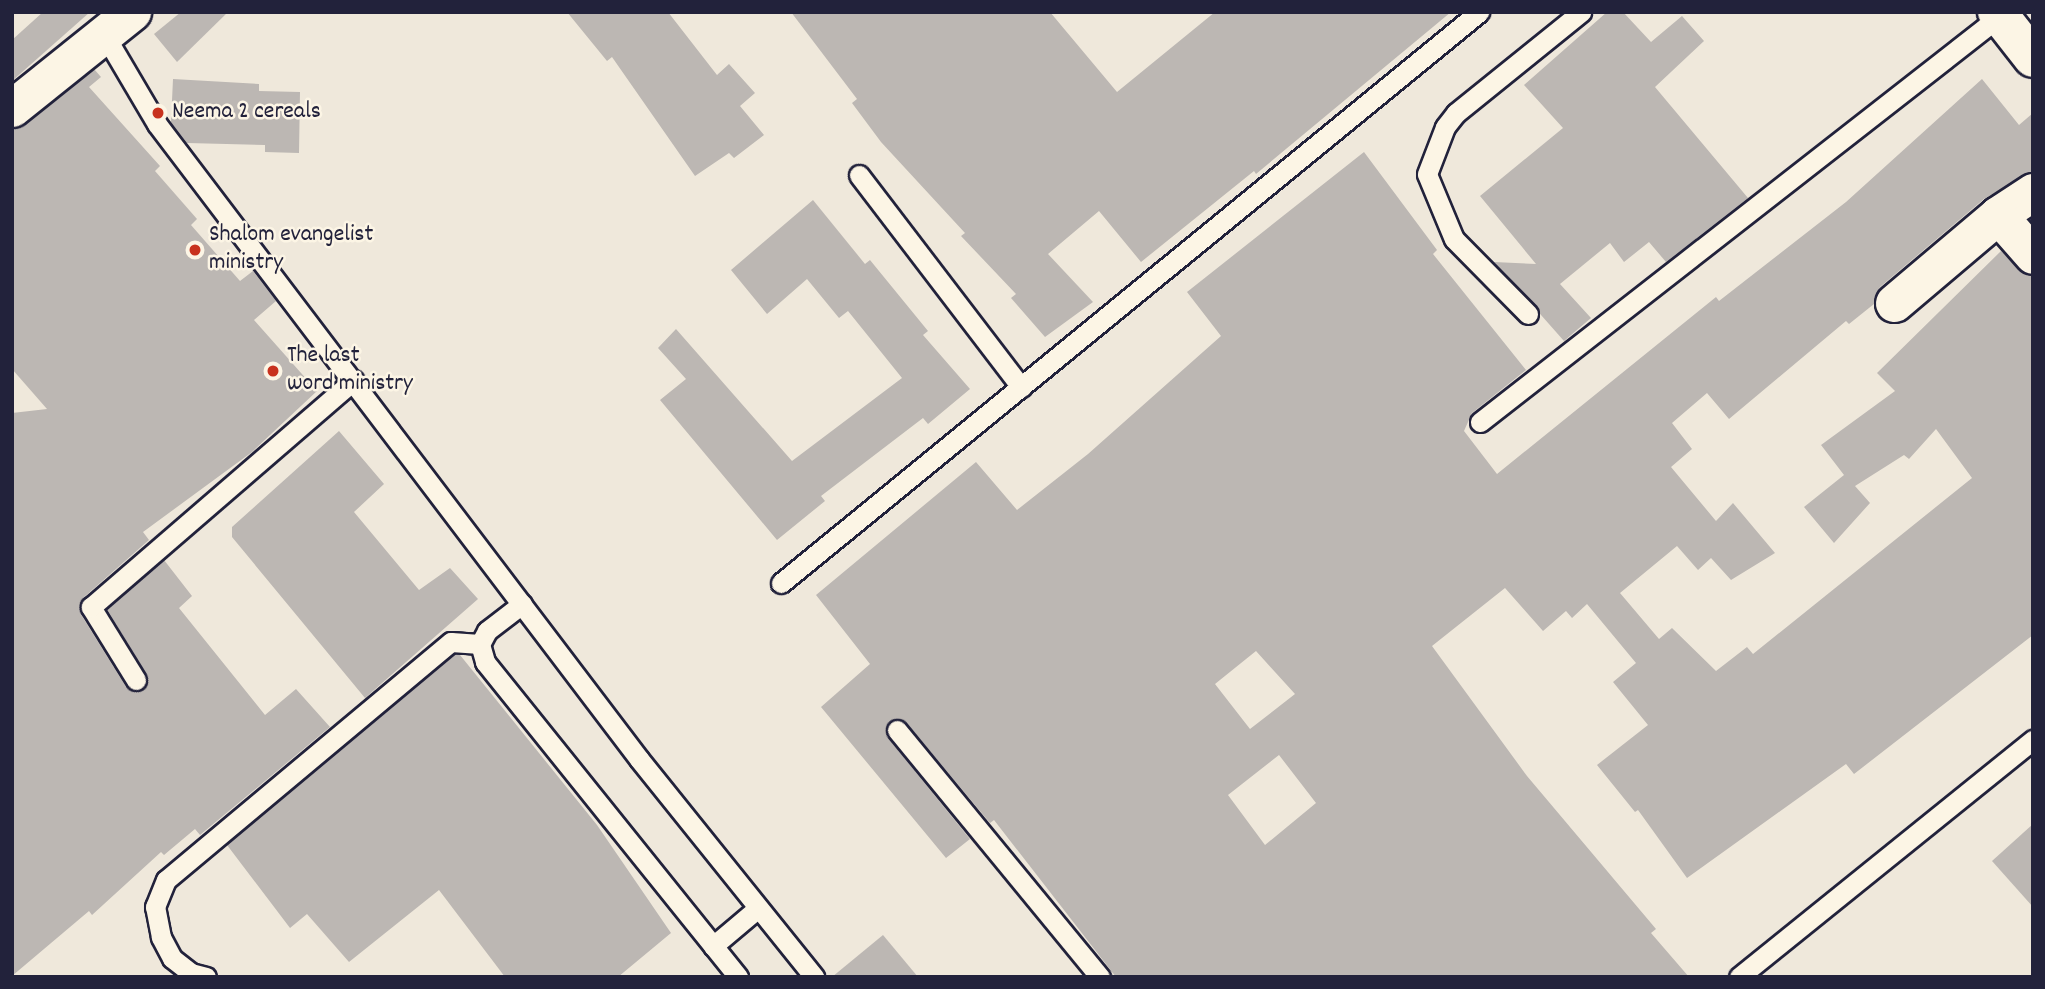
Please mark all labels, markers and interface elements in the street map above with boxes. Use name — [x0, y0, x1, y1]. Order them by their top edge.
place label: Neema 2 cereals — [172, 99, 321, 127]
marker: Neema 2 cereals — [150, 105, 166, 121]
place label: Shalom evangelist ministry — [209, 222, 373, 278]
marker: Shalom evangelist ministry — [187, 242, 203, 258]
place label: The last word ministry — [287, 343, 413, 399]
marker: The last word ministry — [265, 363, 281, 379]

